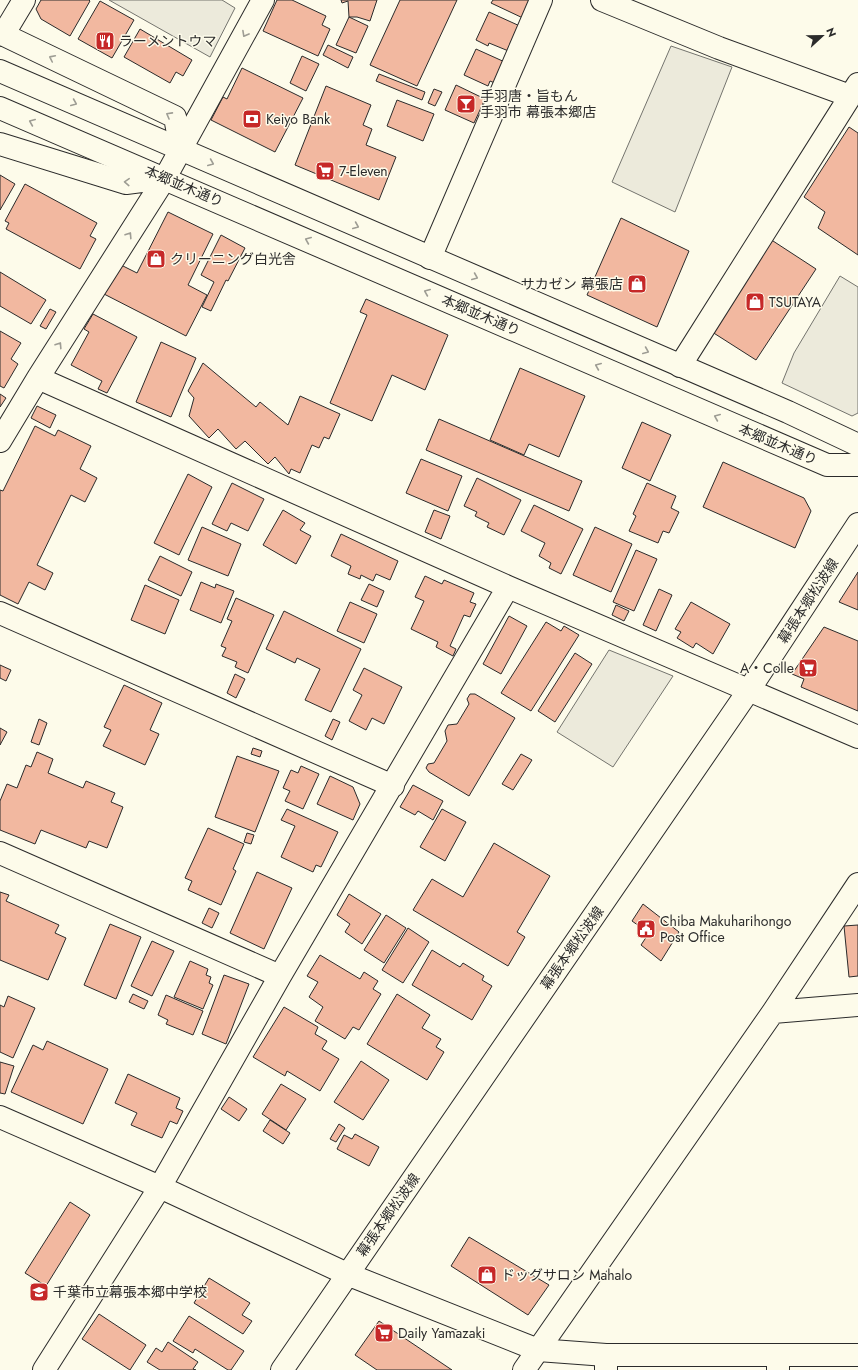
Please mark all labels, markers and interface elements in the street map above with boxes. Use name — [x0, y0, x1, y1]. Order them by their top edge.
north arrow — [802, 16, 842, 56]
text: N — [822, 25, 840, 39]
restaurant icon: ラーメントウマ — [94, 30, 116, 52]
one-way arrow — [242, 30, 249, 37]
place label: ラーメントウマ — [119, 31, 216, 51]
one-way arrow — [49, 55, 57, 63]
place label: 手羽唐・旨もん 手羽市 幕張本郷店 — [480, 86, 596, 122]
bar icon: 手羽唐・旨もん 手羽市 幕張本郷店 — [455, 93, 477, 115]
one-way arrow — [70, 98, 78, 106]
bank icon: Keiyo Bank — [241, 108, 263, 130]
place label: Keiyo Bank — [266, 109, 331, 129]
one-way arrow — [166, 112, 173, 119]
one-way arrow — [28, 118, 35, 126]
one-way arrow — [207, 158, 214, 166]
street label: 本郷並木通り — [141, 160, 227, 212]
supermarket icon: 7-Eleven — [314, 160, 336, 182]
place label: 7-Eleven — [339, 161, 388, 181]
one-way arrow — [124, 177, 130, 186]
one-way arrow — [352, 221, 359, 229]
one-way arrow — [124, 233, 131, 240]
one-way arrow — [304, 237, 312, 245]
shop icon: クリーニング白光舎 — [145, 248, 167, 270]
place label: クリーニング白光舎 — [170, 249, 296, 269]
one-way arrow — [472, 273, 479, 281]
shop icon: サカゼン 幕張店 — [626, 273, 648, 295]
place label: サカゼン 幕張店 — [521, 274, 623, 294]
one-way arrow — [424, 289, 431, 297]
street label: 本郷並木通り — [438, 289, 524, 341]
shop icon: TSUTAYA — [744, 291, 766, 313]
place label: TSUTAYA — [769, 292, 822, 312]
one-way arrow — [54, 342, 62, 349]
one-way arrow — [642, 347, 649, 355]
one-way arrow — [594, 363, 602, 371]
one-way arrow — [713, 414, 720, 422]
street label: 本郷並木通り — [735, 418, 821, 470]
street label: 幕張本郷松波線 — [773, 554, 843, 648]
supermarket icon: A・Colle — [797, 657, 819, 679]
place label: A・Colle — [740, 658, 794, 678]
street label: 幕張本郷松波線 — [536, 902, 608, 994]
place label: Chiba Makuharihongo Post Office — [660, 911, 792, 947]
public building icon: Chiba Makuharihongo Post Office — [635, 918, 657, 940]
street label: 幕張本郷松波線 — [352, 1169, 424, 1261]
shop icon: ドッグサロン Mahalo — [476, 1264, 498, 1286]
place label: ドッグサロン Mahalo — [501, 1265, 633, 1285]
school or university icon: 千葉市立幕張本郷中学校 — [28, 1281, 50, 1303]
place label: 千葉市立幕張本郷中学校 — [53, 1282, 207, 1302]
supermarket icon: Daily Yamazaki — [373, 1322, 395, 1344]
place label: Daily Yamazaki — [398, 1323, 485, 1343]

